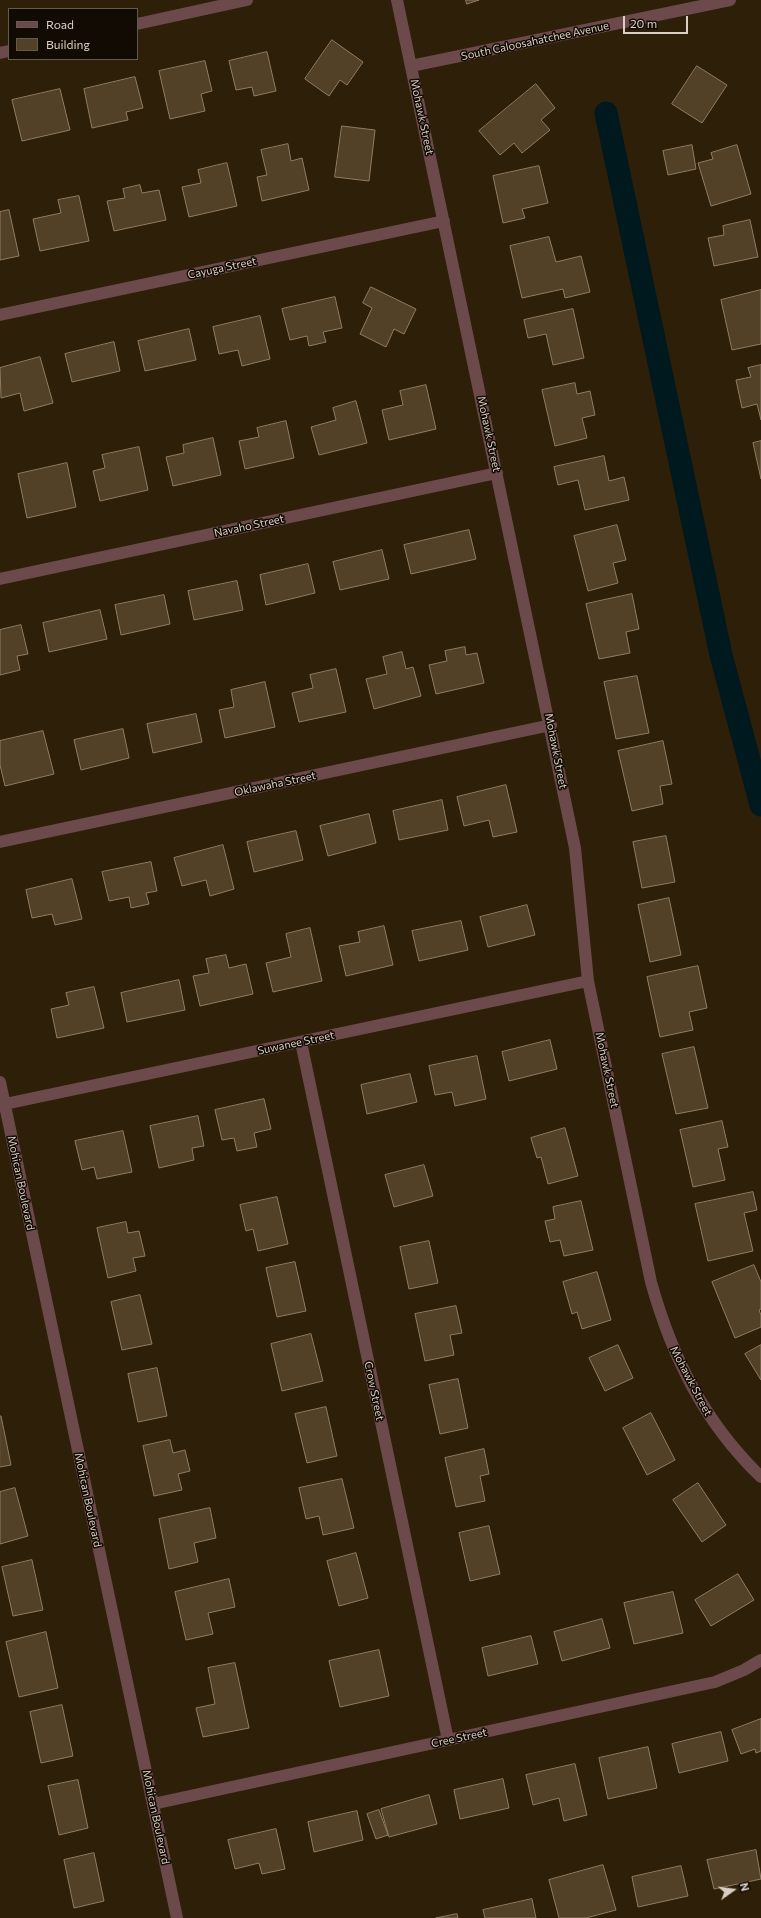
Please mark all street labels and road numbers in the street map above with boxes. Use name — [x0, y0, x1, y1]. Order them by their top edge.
street label: South Caloosahatchee Avenue — [460, 19, 610, 63]
street label: Mohawk Street — [408, 78, 436, 156]
street label: Cayuga Street — [186, 254, 258, 282]
street label: Mohawk Street — [475, 395, 503, 473]
street label: Navaho Street — [213, 512, 285, 540]
street label: Mohawk Street — [542, 712, 570, 790]
street label: Oklawaha Street — [233, 769, 317, 799]
street label: Suwanee Street — [256, 1028, 336, 1058]
street label: Mohawk Street — [593, 1031, 621, 1109]
street label: Mohican Boulevard — [5, 1135, 37, 1231]
street label: Mohawk Street — [667, 1344, 715, 1418]
street label: Crow Street — [361, 1360, 387, 1422]
street label: Mohican Boulevard — [72, 1452, 104, 1548]
street label: Cree Street — [430, 1726, 488, 1750]
street label: Mohican Boulevard — [140, 1769, 172, 1865]

